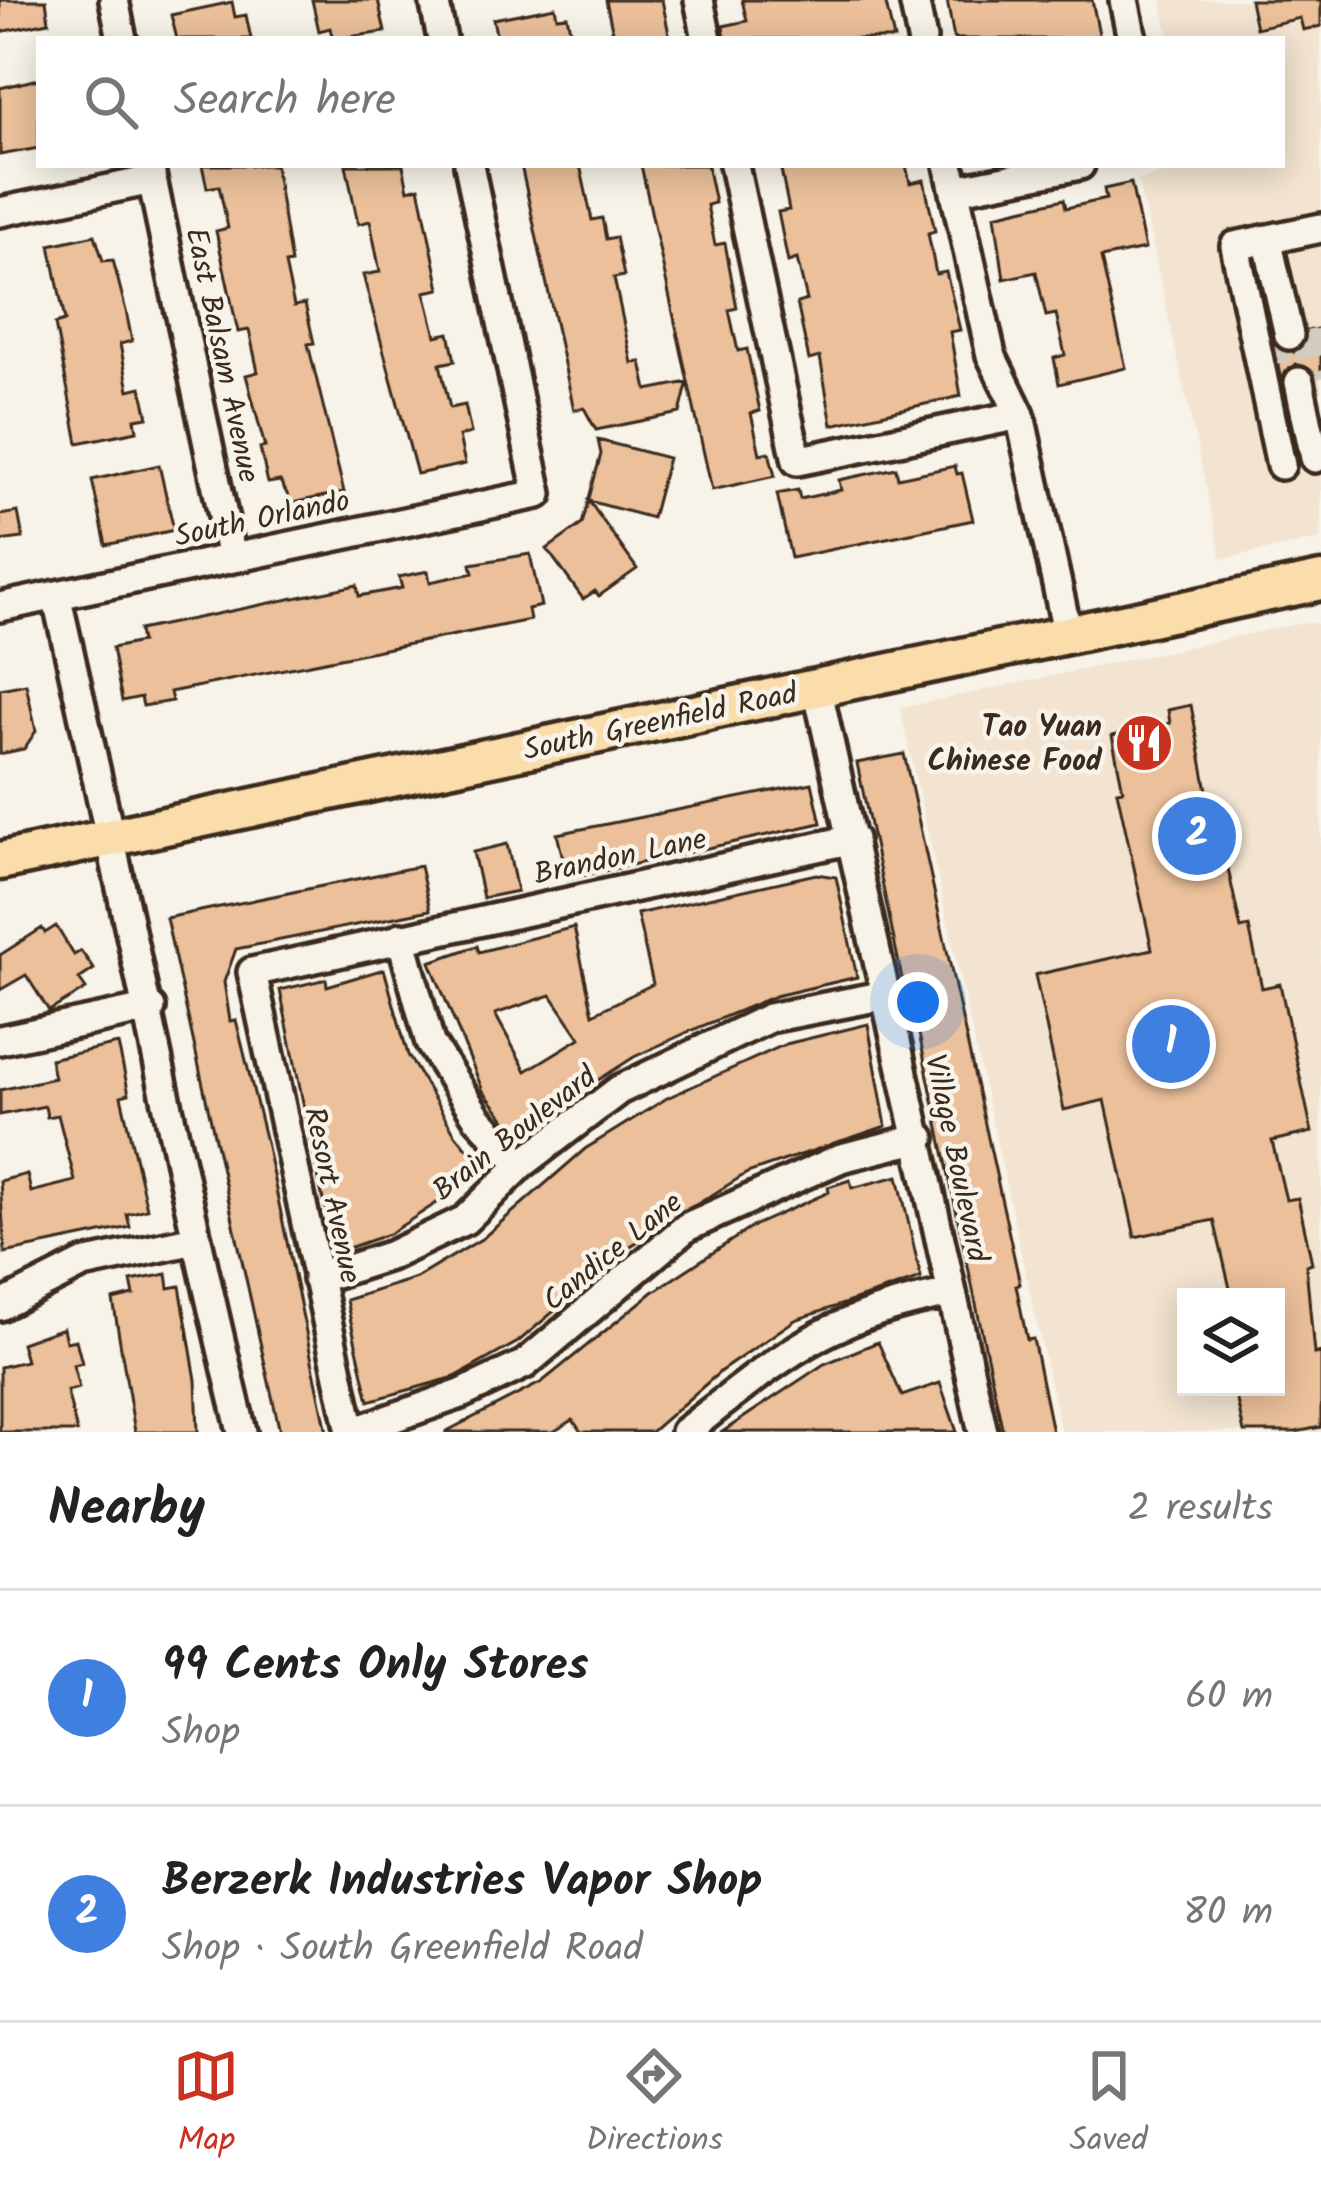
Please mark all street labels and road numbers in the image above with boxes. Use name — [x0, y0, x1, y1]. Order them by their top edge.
street label: East Balsam Avenue — [171, 223, 272, 487]
street label: South Orlando — [170, 478, 354, 562]
street label: South Greenfield Road — [519, 670, 803, 775]
street label: Brandon Lane — [530, 816, 711, 900]
street label: Village Boulevard — [910, 1050, 1001, 1268]
street label: Brain Boulevard — [422, 1054, 609, 1214]
street label: Resort Avenue — [289, 1103, 373, 1288]
street label: Candice Lane — [532, 1181, 694, 1324]

